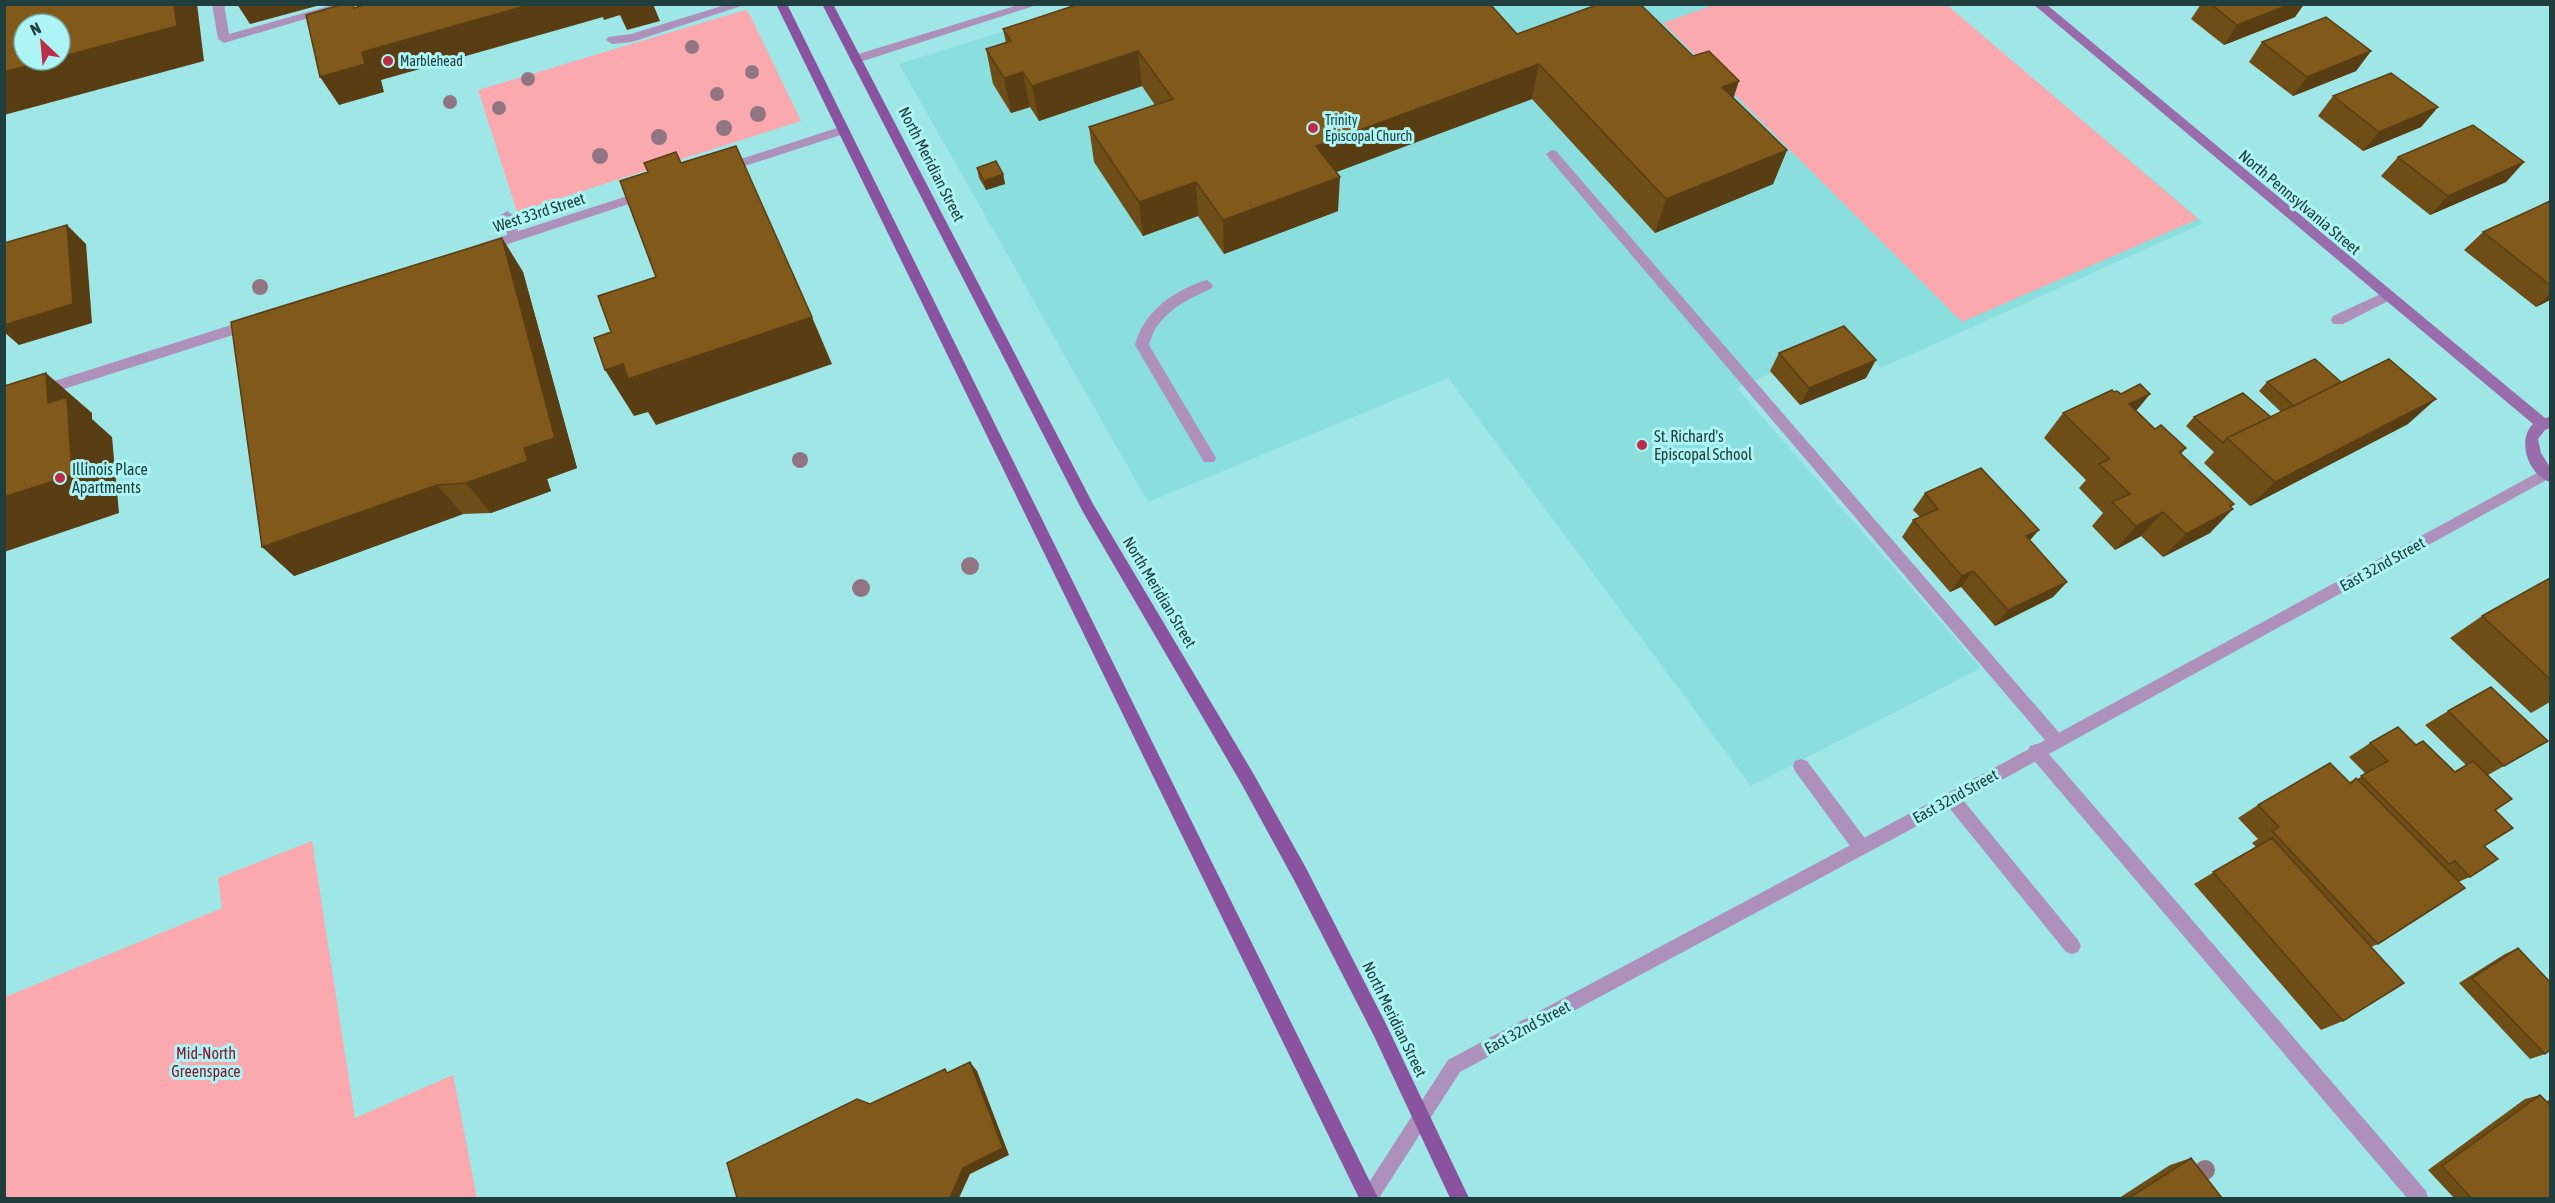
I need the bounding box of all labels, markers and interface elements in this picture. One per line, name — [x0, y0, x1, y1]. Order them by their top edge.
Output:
north arrow — [12, 12, 72, 72]
text: N — [27, 18, 44, 39]
place label: Marblehead — [400, 53, 463, 69]
marker: Marblehead — [381, 54, 395, 68]
street label: North Meridian Street — [895, 104, 969, 225]
place label: Trinity Episcopal Church — [1325, 112, 1412, 144]
marker: Trinity Episcopal Church — [1306, 121, 1320, 135]
street label: North Pennsylvania Street — [2235, 146, 2365, 259]
street label: West 33rd Street — [491, 189, 588, 235]
place label: St. Richard's Episcopal School — [1654, 427, 1753, 464]
marker: St. Richard's Episcopal School — [1635, 438, 1649, 452]
place label: Illinois Place Apartments — [72, 460, 148, 497]
marker: Illinois Place Apartments — [53, 471, 67, 485]
street label: North Meridian Street — [1120, 533, 1200, 651]
street label: East 32nd Street — [2336, 533, 2428, 595]
street label: East 32nd Street — [1909, 765, 2001, 827]
street label: North Meridian Street — [1359, 958, 1431, 1080]
street label: East 32nd Street — [1481, 997, 1573, 1057]
park label: Mid-North Greenspace — [171, 1044, 241, 1081]

